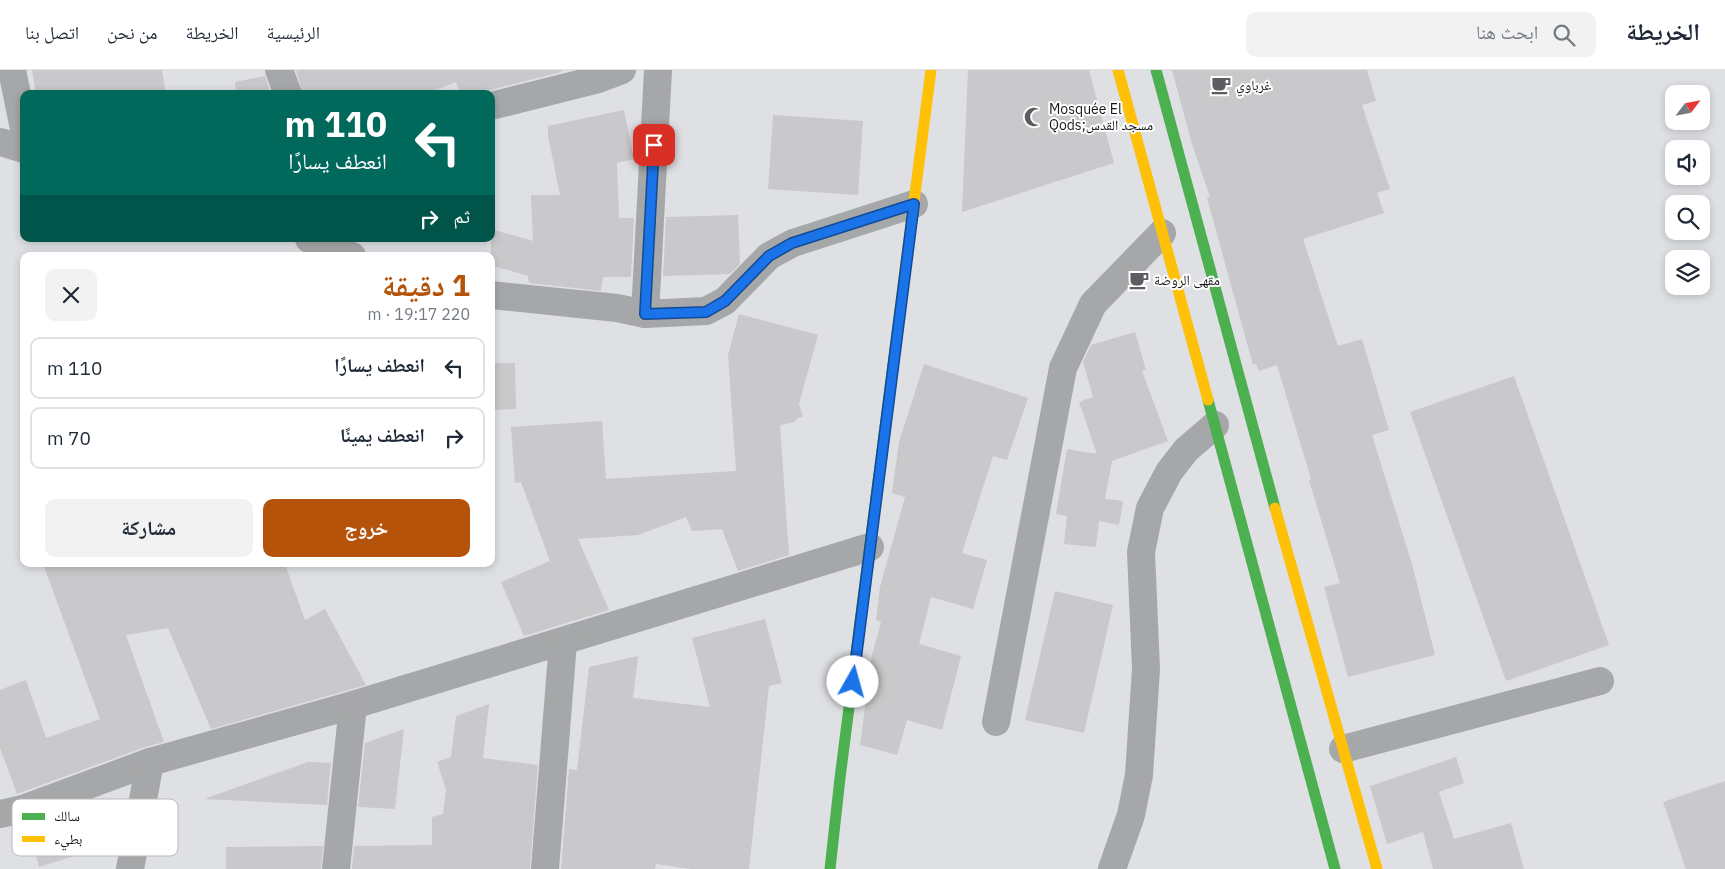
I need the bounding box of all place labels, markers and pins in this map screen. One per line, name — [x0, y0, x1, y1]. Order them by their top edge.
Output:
cafe icon: غرباوي — [1210, 74, 1232, 96]
place label: غرباوي — [1236, 76, 1271, 97]
place label: Mosquée El Qods;مسجد القدس — [1049, 100, 1153, 134]
mosque icon: Mosquée El Qods;مسجد القدس — [1023, 106, 1045, 128]
pin — [633, 124, 675, 166]
cafe icon: مقهى الروضة — [1128, 269, 1150, 291]
place label: مقهى الروضة — [1154, 271, 1220, 289]

